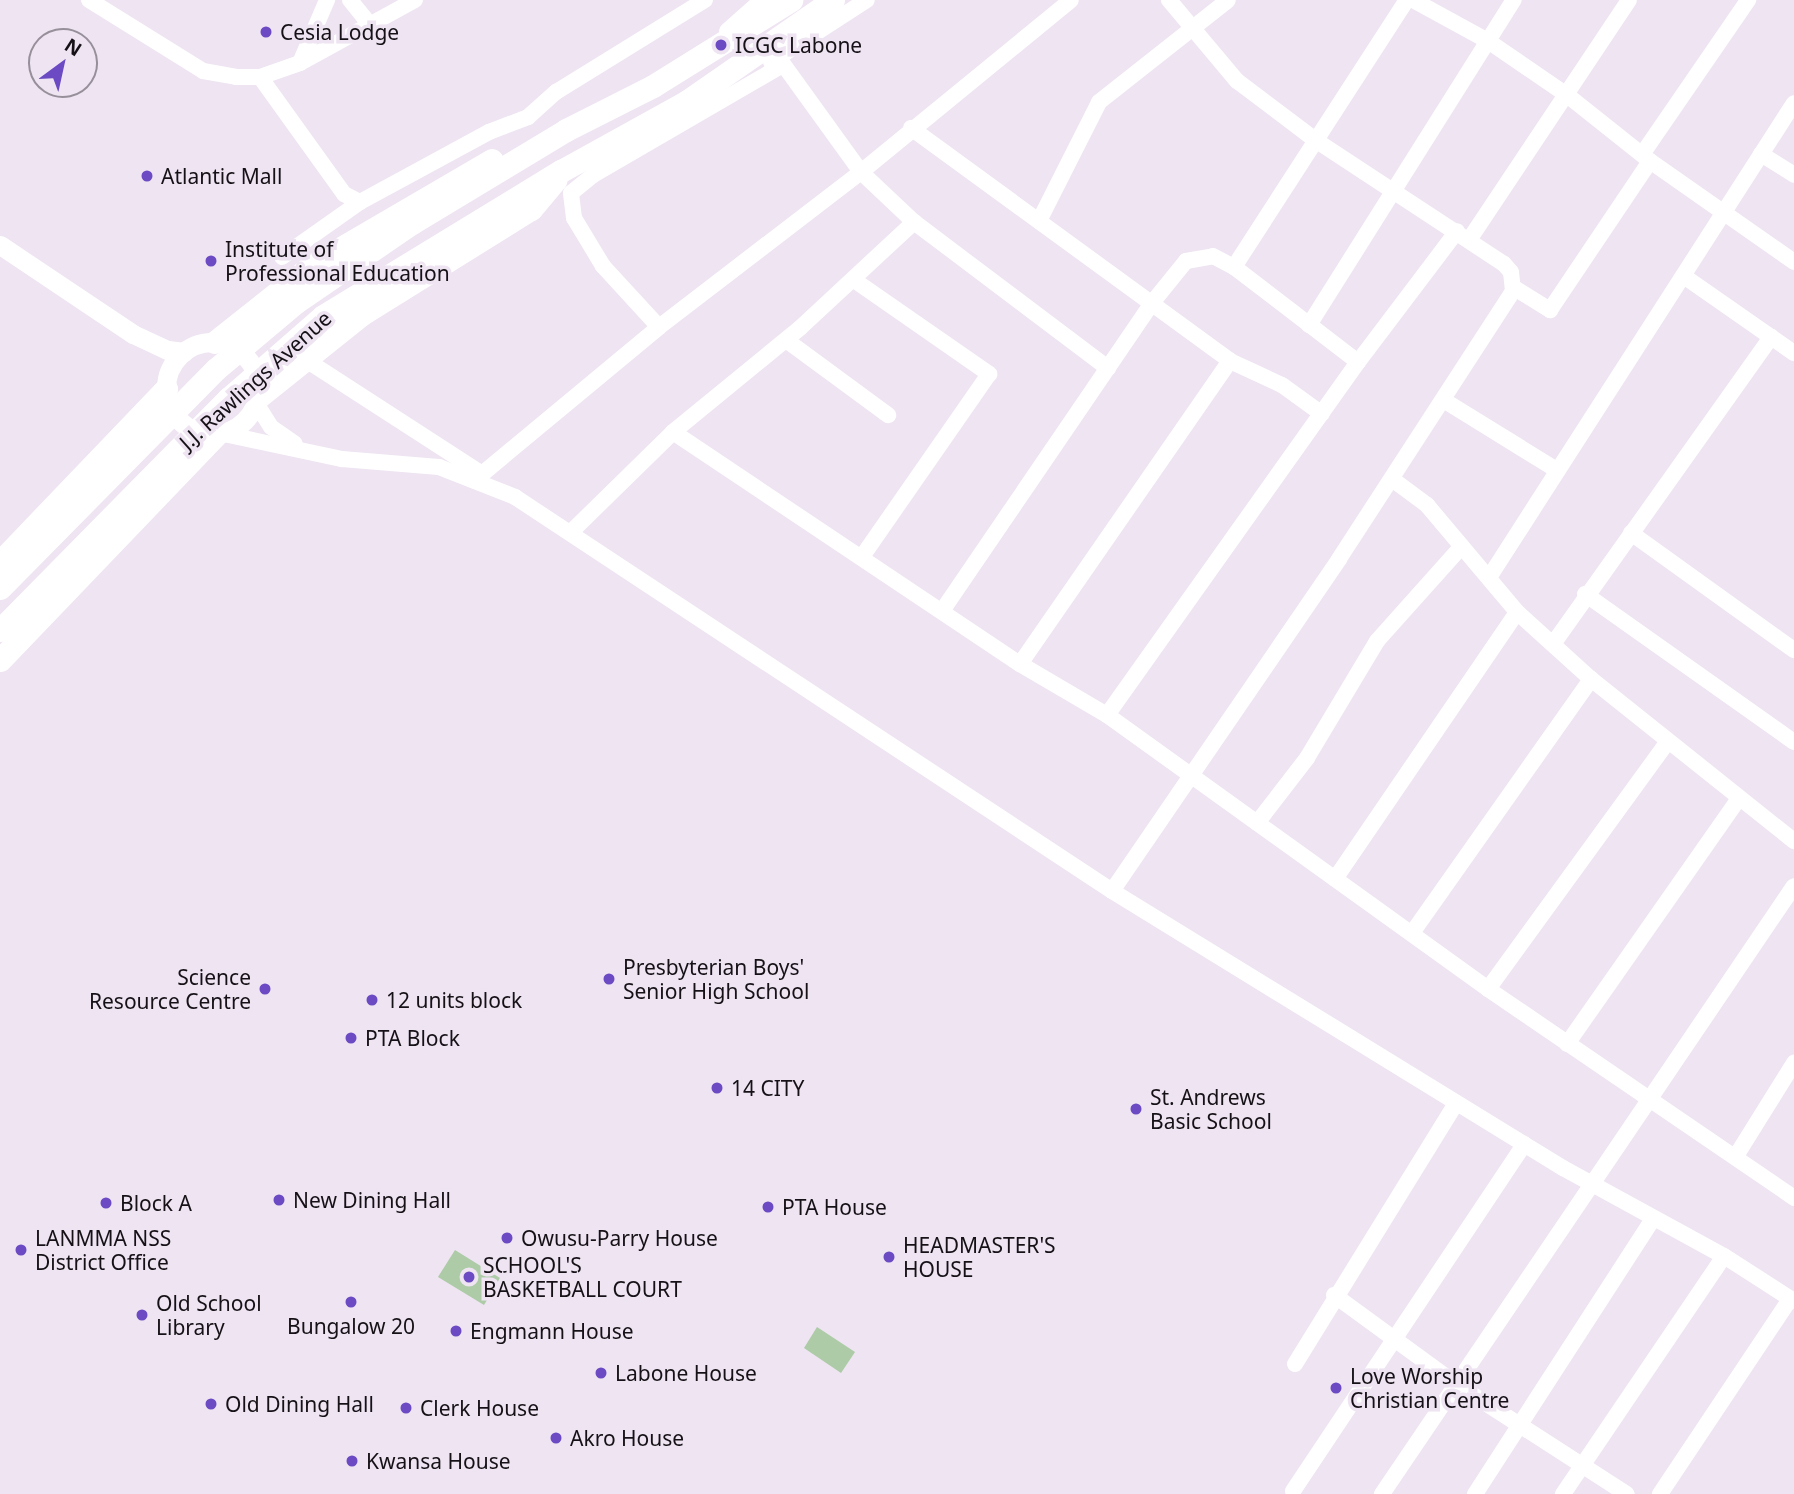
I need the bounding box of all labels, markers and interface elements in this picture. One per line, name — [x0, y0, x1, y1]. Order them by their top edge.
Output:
place label: Cesia Lodge — [280, 19, 399, 45]
marker: Cesia Lodge — [258, 24, 274, 40]
north arrow — [28, 28, 98, 98]
text: N — [60, 32, 87, 62]
place label: ICGC Labone — [735, 32, 862, 58]
marker: ICGC Labone — [713, 37, 729, 53]
place label: Atlantic Mall — [161, 163, 282, 189]
marker: Atlantic Mall — [139, 168, 155, 184]
place label: Institute of Professional Education — [225, 236, 450, 286]
marker: Institute of Professional Education — [203, 253, 219, 269]
street label: J.J. Rawlings Avenue — [174, 305, 336, 455]
place label: Presbyterian Boys' Senior High School — [623, 954, 809, 1004]
place label: Science Resource Centre — [89, 964, 251, 1014]
marker: Presbyterian Boys' Senior High School — [601, 971, 617, 987]
marker: Science Resource Centre — [257, 981, 273, 997]
place label: 12 units block — [386, 987, 522, 1013]
marker: 12 units block — [364, 992, 380, 1008]
place label: PTA Block — [365, 1025, 460, 1051]
marker: PTA Block — [343, 1030, 359, 1046]
place label: 14 CITY — [731, 1075, 804, 1101]
marker: 14 CITY — [709, 1080, 725, 1096]
place label: St. Andrews Basic School — [1150, 1084, 1272, 1134]
marker: St. Andrews Basic School — [1128, 1101, 1144, 1117]
place label: New Dining Hall — [293, 1187, 451, 1213]
place label: Block A — [120, 1190, 192, 1216]
marker: New Dining Hall — [271, 1192, 287, 1208]
place label: PTA House — [782, 1194, 887, 1220]
marker: Block A — [98, 1195, 114, 1211]
marker: PTA House — [760, 1199, 776, 1215]
place label: LANMMA NSS District Office — [35, 1225, 171, 1275]
place label: Owusu-Parry House — [521, 1225, 718, 1251]
marker: Owusu-Parry House — [499, 1230, 515, 1246]
place label: HEADMASTER'S HOUSE — [903, 1232, 1056, 1282]
marker: LANMMA NSS District Office — [13, 1242, 29, 1258]
marker: HEADMASTER'S HOUSE — [881, 1249, 897, 1265]
place label: SCHOOL'S BASKETBALL COURT — [483, 1252, 682, 1302]
marker: SCHOOL'S BASKETBALL COURT — [461, 1269, 477, 1285]
place label: Old School Library — [156, 1290, 262, 1340]
marker: Bungalow 20 — [343, 1294, 359, 1310]
marker: Old School Library — [134, 1307, 150, 1323]
place label: Bungalow 20 — [287, 1313, 415, 1339]
place label: Engmann House — [470, 1318, 634, 1344]
marker: Engmann House — [448, 1323, 464, 1339]
place label: Labone House — [615, 1360, 757, 1386]
place label: Love Worship Christian Centre — [1350, 1363, 1509, 1413]
marker: Labone House — [593, 1365, 609, 1381]
marker: Love Worship Christian Centre — [1328, 1380, 1344, 1396]
place label: Old Dining Hall — [225, 1391, 374, 1417]
place label: Clerk House — [420, 1395, 539, 1421]
marker: Old Dining Hall — [203, 1396, 219, 1412]
marker: Clerk House — [398, 1400, 414, 1416]
place label: Akro House — [570, 1425, 684, 1451]
marker: Akro House — [548, 1430, 564, 1446]
place label: Kwansa House — [366, 1448, 511, 1474]
marker: Kwansa House — [344, 1453, 360, 1469]

